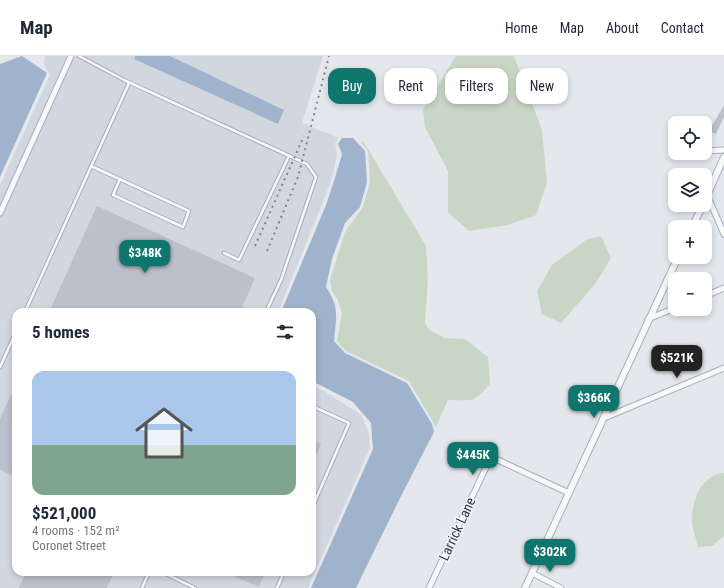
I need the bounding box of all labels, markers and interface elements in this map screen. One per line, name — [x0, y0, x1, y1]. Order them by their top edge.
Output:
text: Map — [20, 16, 53, 39]
text: Home — [505, 20, 538, 36]
text: Map — [560, 20, 584, 36]
text: About — [606, 20, 639, 36]
text: Contact — [661, 20, 704, 36]
chip: Buy — [328, 68, 376, 104]
chip: Rent — [384, 68, 437, 104]
chip: Filters — [445, 68, 508, 104]
chip: New — [516, 68, 568, 104]
map controls — [668, 116, 712, 316]
button: locate — [668, 116, 712, 160]
button: layers — [668, 168, 712, 212]
button: + — [668, 220, 712, 264]
pin: $348K — [117, 240, 173, 274]
text: $348K — [128, 245, 162, 260]
button: − — [668, 272, 712, 316]
icon: filters — [274, 321, 296, 343]
text: 5 homes — [32, 322, 90, 342]
pin: $521K — [649, 345, 705, 379]
text: $521K — [660, 350, 694, 365]
pin: $366K — [566, 385, 622, 419]
text: $366K — [577, 390, 611, 405]
icon: home — [128, 397, 200, 469]
pin: $445K — [445, 442, 501, 476]
text: $445K — [456, 447, 490, 462]
street label: Larrick Lane — [435, 494, 479, 563]
text: $521,000 — [32, 503, 96, 523]
text: 4 rooms · 152 m² — [32, 523, 119, 538]
text: Coronet Street — [32, 538, 106, 553]
pin: $302K — [522, 539, 578, 573]
text: $302K — [533, 544, 567, 559]

